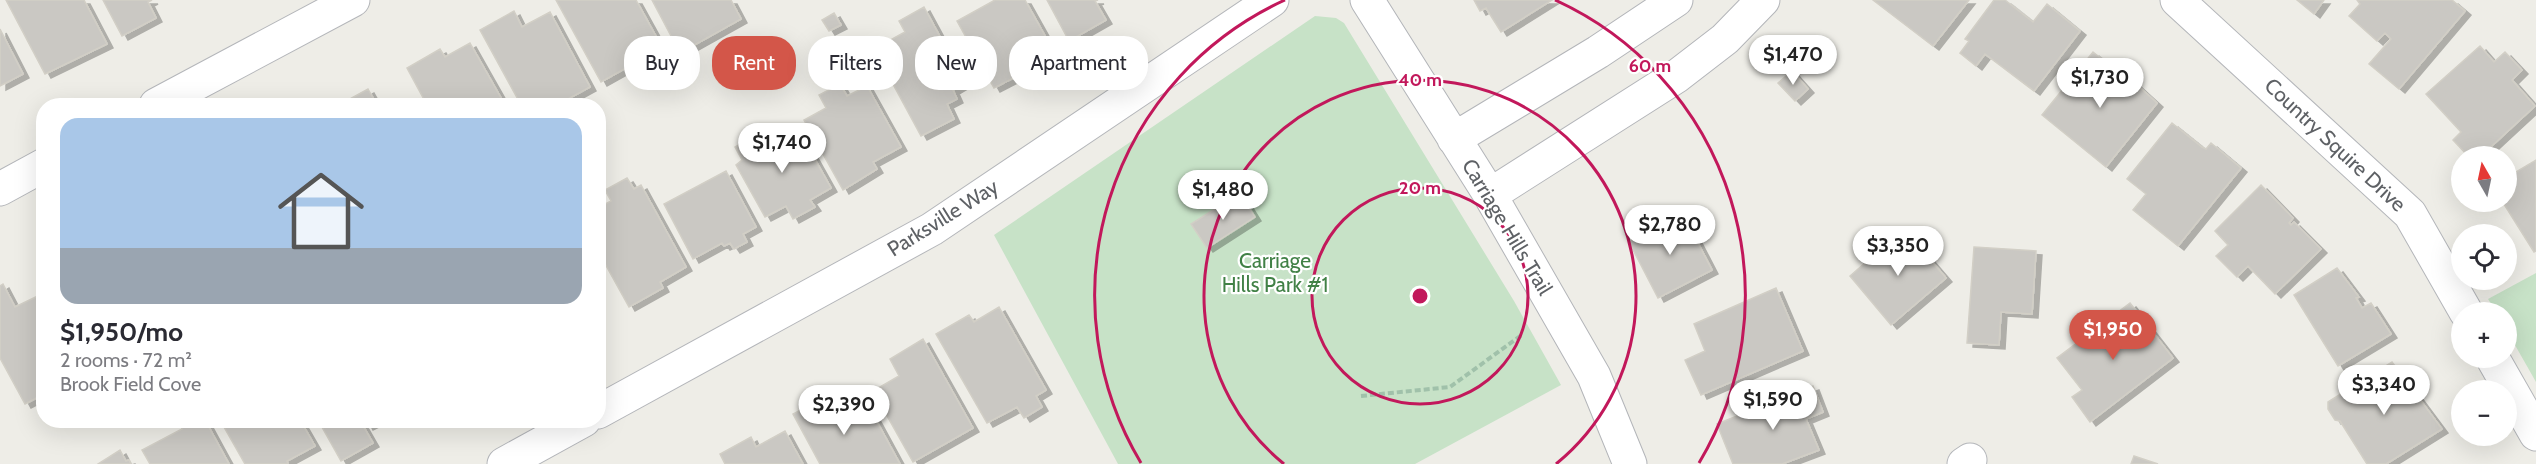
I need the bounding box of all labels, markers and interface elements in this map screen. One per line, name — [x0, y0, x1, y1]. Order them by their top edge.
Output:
pin: $1,470 — [1744, 35, 1842, 86]
chip: Buy — [624, 36, 700, 90]
chip: Rent — [712, 36, 796, 90]
chip: Filters — [808, 36, 903, 90]
chip: New — [915, 36, 997, 90]
chip: Apartment — [1009, 36, 1148, 90]
text: $1,470 — [1763, 42, 1823, 66]
text: 60 m — [1629, 55, 1671, 77]
pin: $1,730 — [2051, 58, 2149, 109]
text: $1,730 — [2071, 65, 2129, 89]
text: 40 m — [1398, 69, 1442, 91]
street label: Country Squire Drive — [2259, 73, 2411, 217]
pin: $1,740 — [733, 123, 831, 174]
text: $1,740 — [752, 130, 812, 154]
north arrow — [2451, 146, 2517, 212]
map controls — [2451, 146, 2517, 446]
street label: Carriage Hills Trail — [1457, 154, 1558, 299]
icon: home — [267, 157, 375, 265]
pin: $1,480 — [1174, 170, 1272, 221]
street label: Parksville Way — [883, 173, 1003, 262]
text: $1,480 — [1192, 177, 1254, 201]
text: 20 m — [1399, 177, 1441, 199]
pin: $2,780 — [1621, 205, 1719, 256]
text: $2,780 — [1638, 212, 1702, 236]
button: locate — [2451, 224, 2517, 290]
pin: $3,350 — [1849, 226, 1947, 277]
text: $3,350 — [1867, 233, 1929, 257]
park label: Carriage Hills Park #1 — [1222, 248, 1328, 297]
centre of rings — [1410, 286, 1430, 306]
button: + — [2451, 302, 2517, 368]
pin: $1,950 — [2064, 310, 2162, 361]
text: $1,950/mo — [60, 316, 183, 348]
text: $1,950 — [2083, 317, 2143, 341]
text: 2 rooms · 72 m² — [60, 348, 192, 372]
pin: $3,340 — [2335, 365, 2433, 416]
text: Brook Field Cove — [60, 372, 201, 396]
text: $3,340 — [2352, 372, 2416, 396]
pin: $1,590 — [1724, 380, 1822, 431]
button: − — [2451, 380, 2517, 446]
pin: $2,390 — [795, 385, 893, 436]
text: $1,590 — [1743, 387, 1803, 411]
text: $2,390 — [813, 392, 875, 416]

